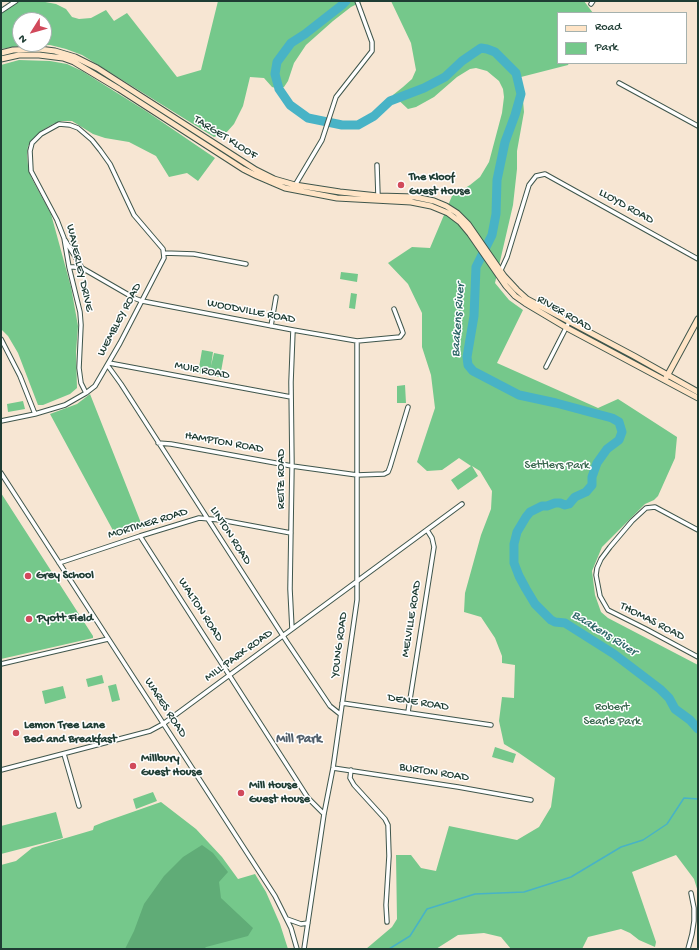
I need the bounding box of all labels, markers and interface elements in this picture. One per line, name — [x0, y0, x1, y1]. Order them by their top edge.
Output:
north arrow — [12, 12, 52, 52]
legend — [557, 12, 687, 64]
text: Road — [595, 21, 621, 35]
text: N — [16, 32, 30, 45]
text: Park — [595, 41, 618, 55]
street label: TARGET KLOOF — [191, 113, 259, 163]
place label: The Kloof Guest House — [409, 171, 470, 199]
marker: The Kloof Guest House — [396, 180, 406, 190]
street label: LLOYD ROAD — [596, 186, 656, 228]
street label: WAVERLEY DRIVE — [62, 223, 96, 313]
street label: WEMBLEY ROAD — [95, 281, 145, 359]
water label: Baakens River — [449, 282, 469, 358]
street label: RIVER ROAD — [534, 293, 594, 335]
street label: WOODVILLE ROAD — [206, 296, 296, 328]
street label: MUIR ROAD — [173, 359, 231, 383]
street label: HAMPTON ROAD — [183, 429, 265, 457]
street label: REITZ ROAD — [275, 449, 289, 509]
park label: Settlers Park — [525, 459, 589, 473]
street label: LINTON ROAD — [206, 504, 254, 568]
street label: MORTIMER ROAD — [106, 505, 190, 543]
place label: Grey School — [36, 569, 94, 583]
marker: Grey School — [23, 571, 33, 581]
street label: WALTON ROAD — [174, 576, 226, 644]
street label: MELVILLE ROAD — [399, 580, 425, 658]
street label: THOMAS ROAD — [617, 599, 687, 645]
water label: Baakens River — [568, 608, 640, 660]
street label: YOUNG ROAD — [328, 611, 352, 679]
place label: Pyott Field — [37, 612, 93, 626]
marker: Pyott Field — [24, 614, 34, 624]
street label: MILL PARK ROAD — [202, 626, 276, 686]
street label: WARES ROAD — [140, 676, 190, 740]
street label: DENE ROAD — [386, 691, 450, 715]
park label: Robert Searle Park — [583, 701, 641, 729]
place label: Lemon Tree Lane Bed and Breakfast — [24, 719, 117, 747]
marker: Lemon Tree Lane Bed and Breakfast — [11, 728, 21, 738]
district label: Mill Park — [276, 732, 322, 748]
place label: Millbury Guest House — [141, 752, 202, 780]
street label: BURTON ROAD — [398, 760, 470, 786]
marker: Millbury Guest House — [128, 761, 138, 771]
place label: Mill House Guest House — [249, 779, 310, 807]
marker: Mill House Guest House — [236, 788, 246, 798]

